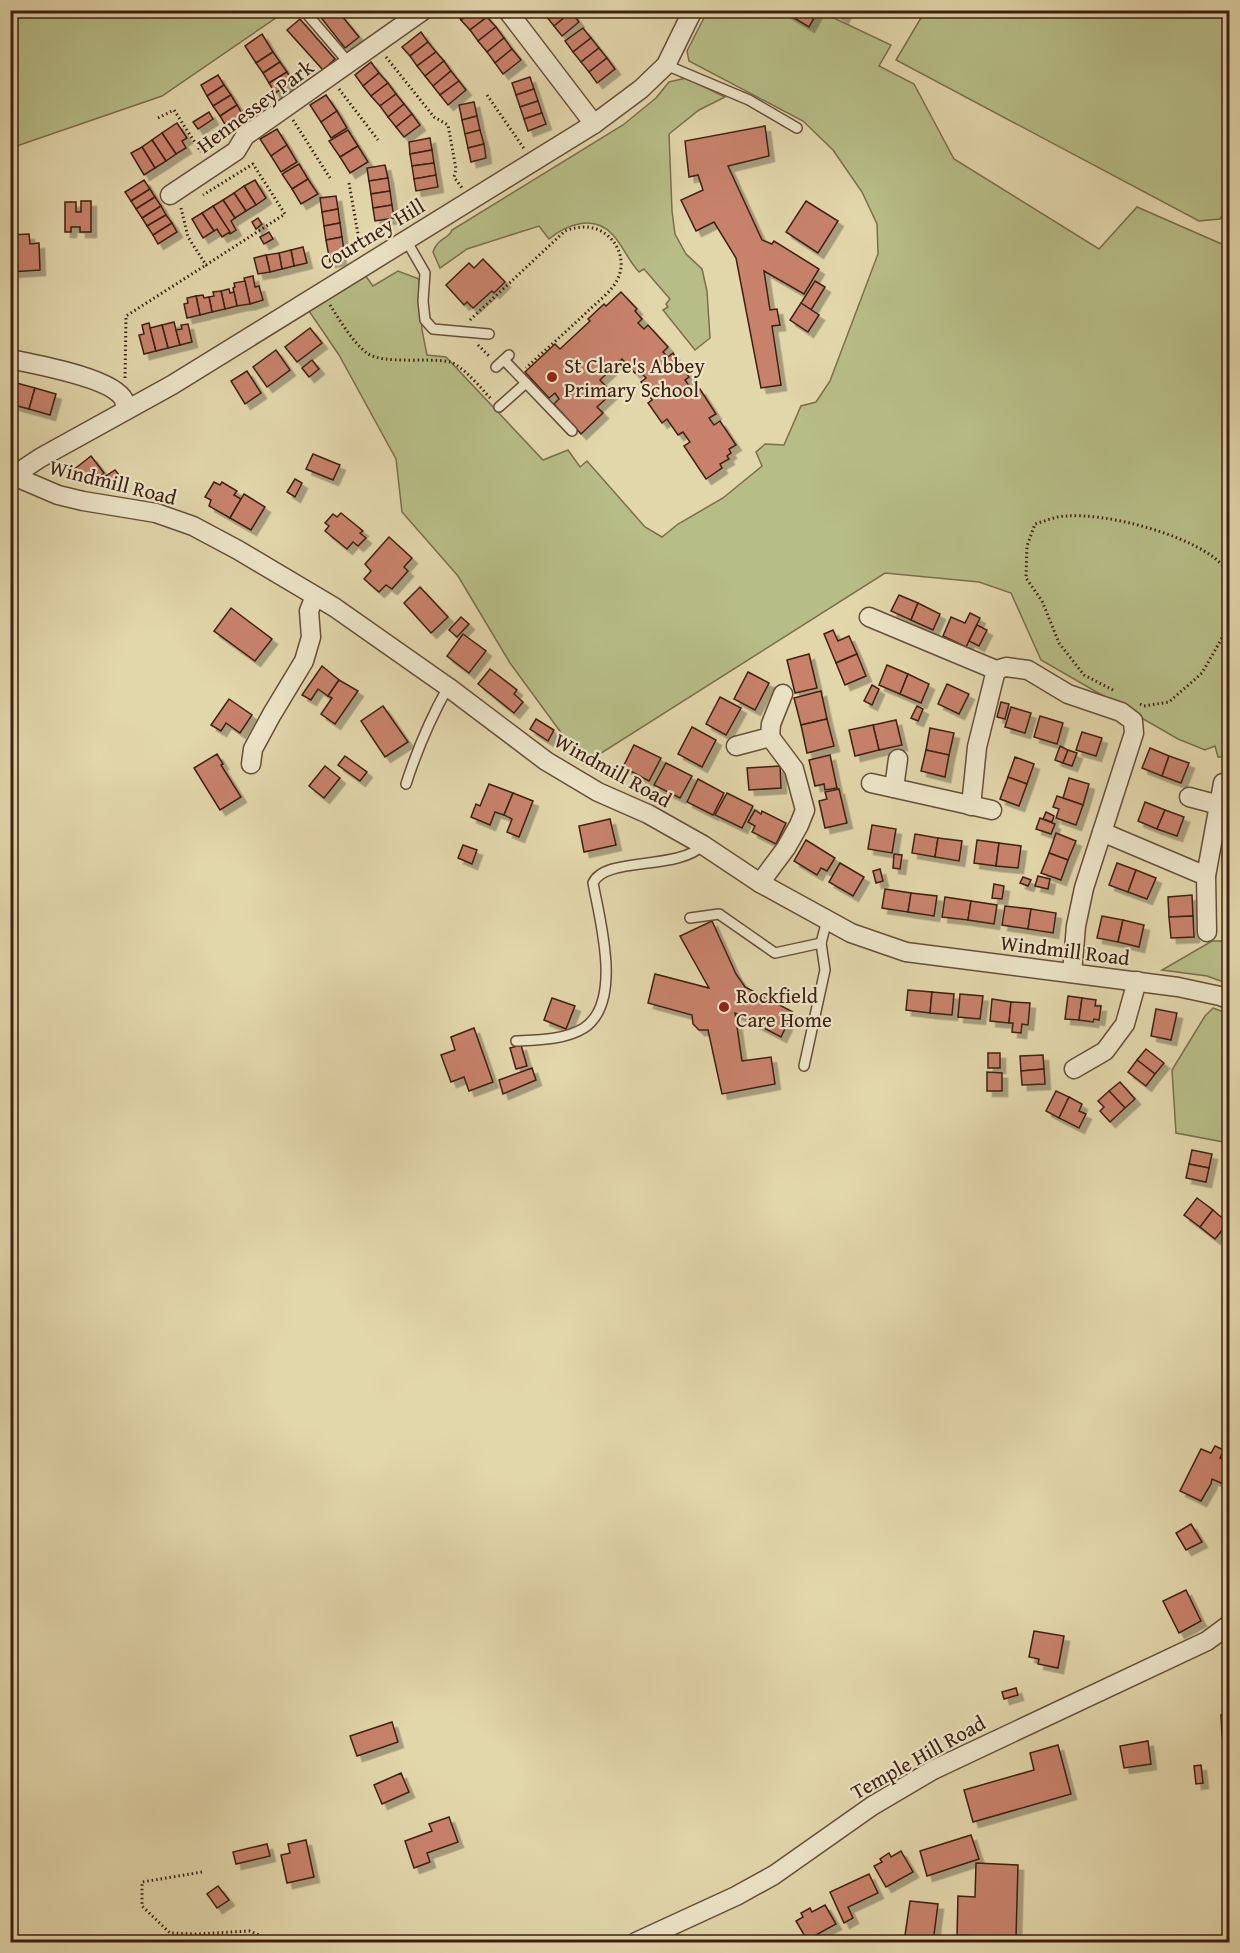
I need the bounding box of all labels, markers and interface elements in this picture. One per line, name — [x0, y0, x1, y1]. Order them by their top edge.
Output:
street label: Hennessey Park — [190, 51, 320, 160]
street label: Courtney Hill — [313, 190, 431, 278]
place label: St Clare's Abbey Primary School — [564, 350, 705, 405]
marker: St Clare's Abbey Primary School — [545, 370, 559, 384]
street label: Windmill Road — [46, 451, 181, 513]
street label: Windmill Road — [549, 725, 678, 815]
street label: Windmill Road — [999, 927, 1132, 973]
place label: Rockfield Care Home — [736, 980, 832, 1035]
marker: Rockfield Care Home — [717, 1000, 731, 1014]
street label: Temple Hill Road — [845, 1707, 992, 1807]

